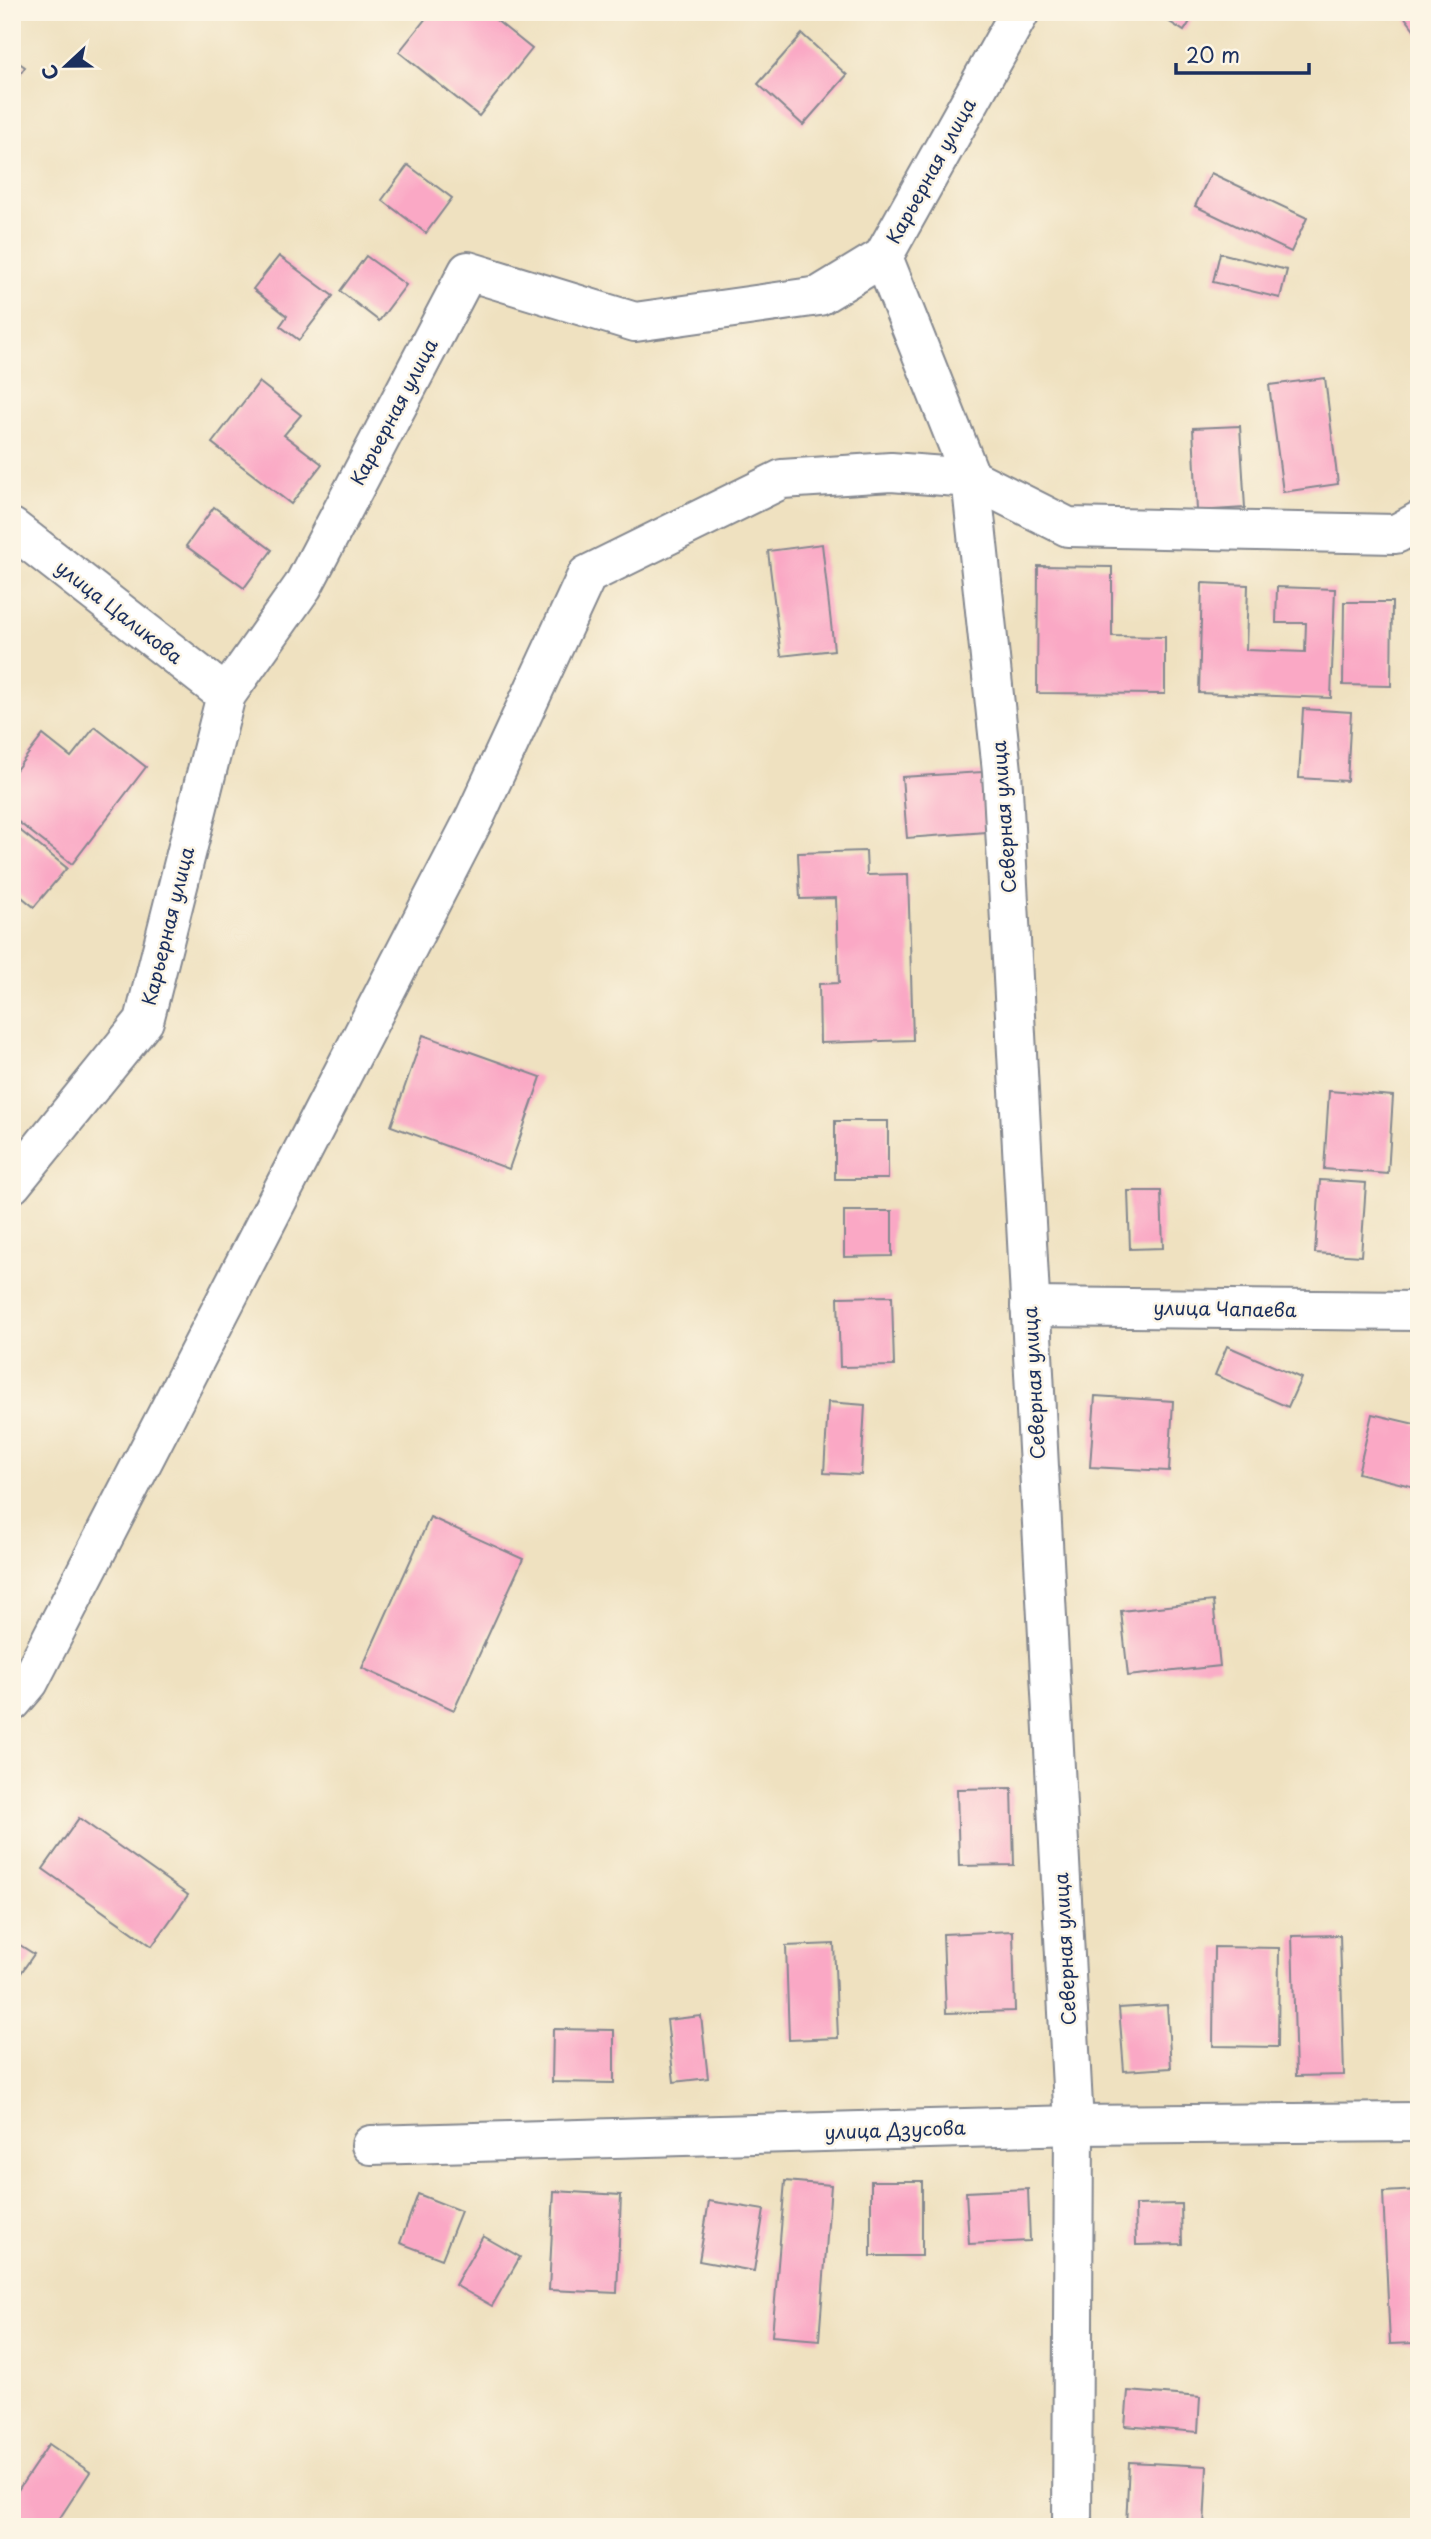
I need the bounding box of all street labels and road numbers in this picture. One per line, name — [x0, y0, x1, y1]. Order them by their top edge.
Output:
street label: Карьерная улица — [878, 93, 982, 248]
street label: Карьерная улица — [343, 333, 444, 490]
street label: улица Цаликова — [50, 553, 189, 670]
street label: Северная улица — [984, 740, 1022, 894]
street label: Карьерная улица — [134, 843, 200, 1008]
street label: улица Чапаева — [1153, 1293, 1297, 1323]
street label: Северная улица — [1015, 1306, 1051, 1460]
street label: Северная улица — [1046, 1872, 1082, 2026]
street label: улица Дзусова — [824, 2113, 966, 2145]

